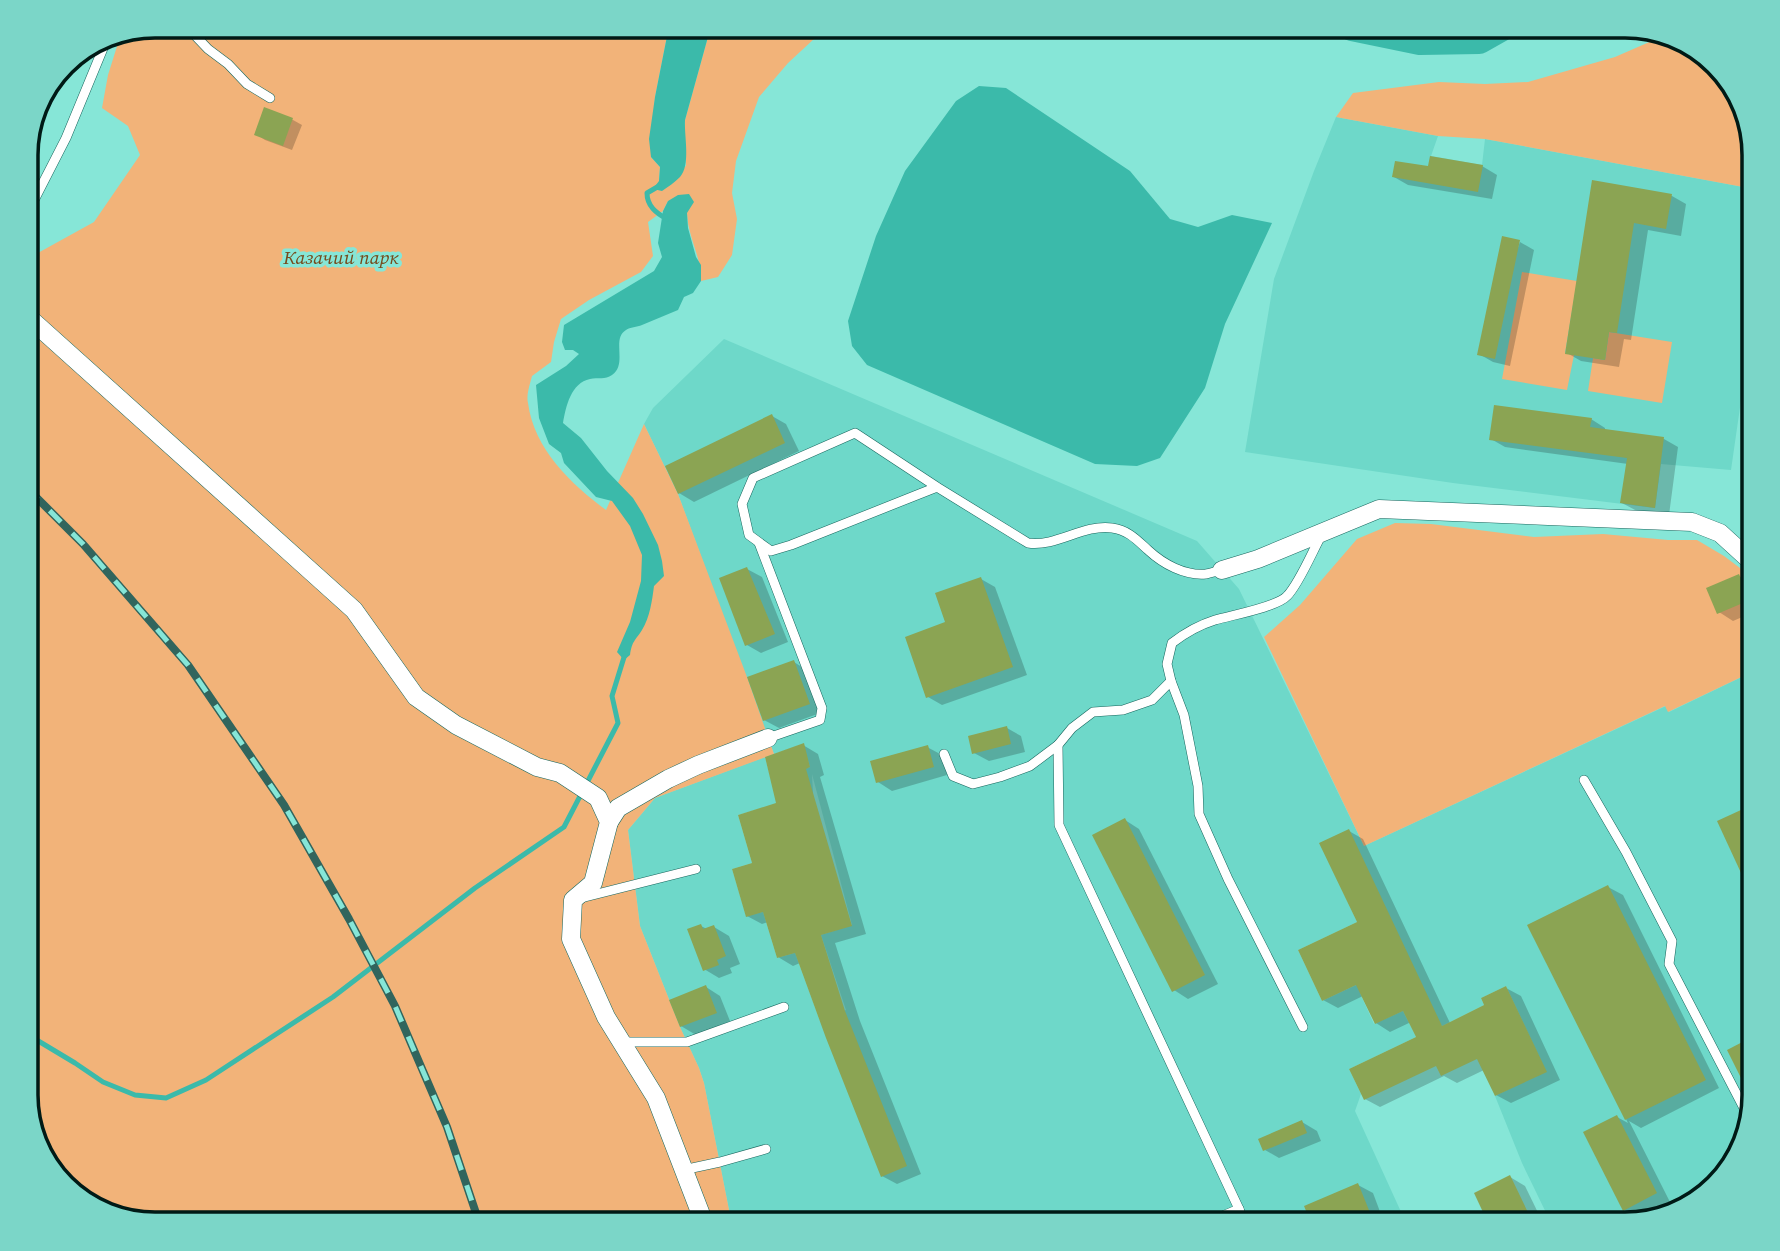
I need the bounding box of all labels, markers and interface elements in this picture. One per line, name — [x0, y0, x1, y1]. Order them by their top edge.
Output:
park label: Казачий парк — [282, 244, 399, 270]

